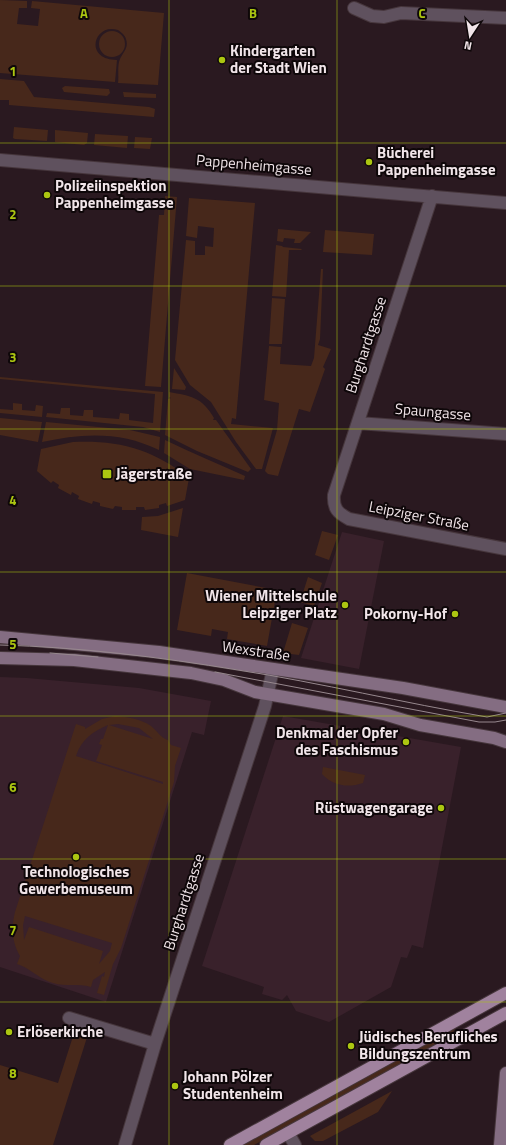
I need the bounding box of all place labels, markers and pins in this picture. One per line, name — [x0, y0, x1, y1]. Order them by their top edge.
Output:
place label: Kindergarten der Stadt Wien — [230, 39, 327, 79]
marker: Kindergarten der Stadt Wien — [217, 55, 227, 65]
place label: Bücherei Pappenheimgasse — [377, 141, 496, 181]
marker: Bücherei Pappenheimgasse — [364, 157, 374, 167]
place label: Polizeiinspektion Pappenheimgasse — [55, 174, 174, 214]
marker: Polizeiinspektion Pappenheimgasse — [42, 190, 52, 200]
place label: Jägerstraße — [116, 462, 192, 485]
marker: Jägerstraße — [101, 468, 113, 480]
place label: Wiener Mittelschule Leipziger Platz — [205, 584, 337, 624]
marker: Wiener Mittelschule Leipziger Platz — [340, 600, 350, 610]
place label: Pokorny-Hof — [364, 602, 448, 625]
marker: Pokorny-Hof — [450, 609, 460, 619]
place label: Denkmal der Opfer des Faschismus — [276, 721, 398, 761]
marker: Denkmal der Opfer des Faschismus — [401, 737, 411, 747]
place label: Rüstwagengarage — [315, 796, 433, 819]
marker: Rüstwagengarage — [436, 803, 446, 813]
marker: Technologisches Gewerbemuseum — [71, 852, 81, 862]
place label: Technologisches Gewerbemuseum — [19, 860, 133, 900]
place label: Erlöserkirche — [17, 1020, 103, 1043]
place label: Jüdisches Berufliches Bildungszentrum — [359, 1025, 498, 1065]
marker: Erlöserkirche — [4, 1027, 14, 1037]
marker: Jüdisches Berufliches Bildungszentrum — [346, 1041, 356, 1051]
place label: Johann Pölzer Studentenheim — [183, 1065, 283, 1105]
marker: Johann Pölzer Studentenheim — [170, 1081, 180, 1091]

